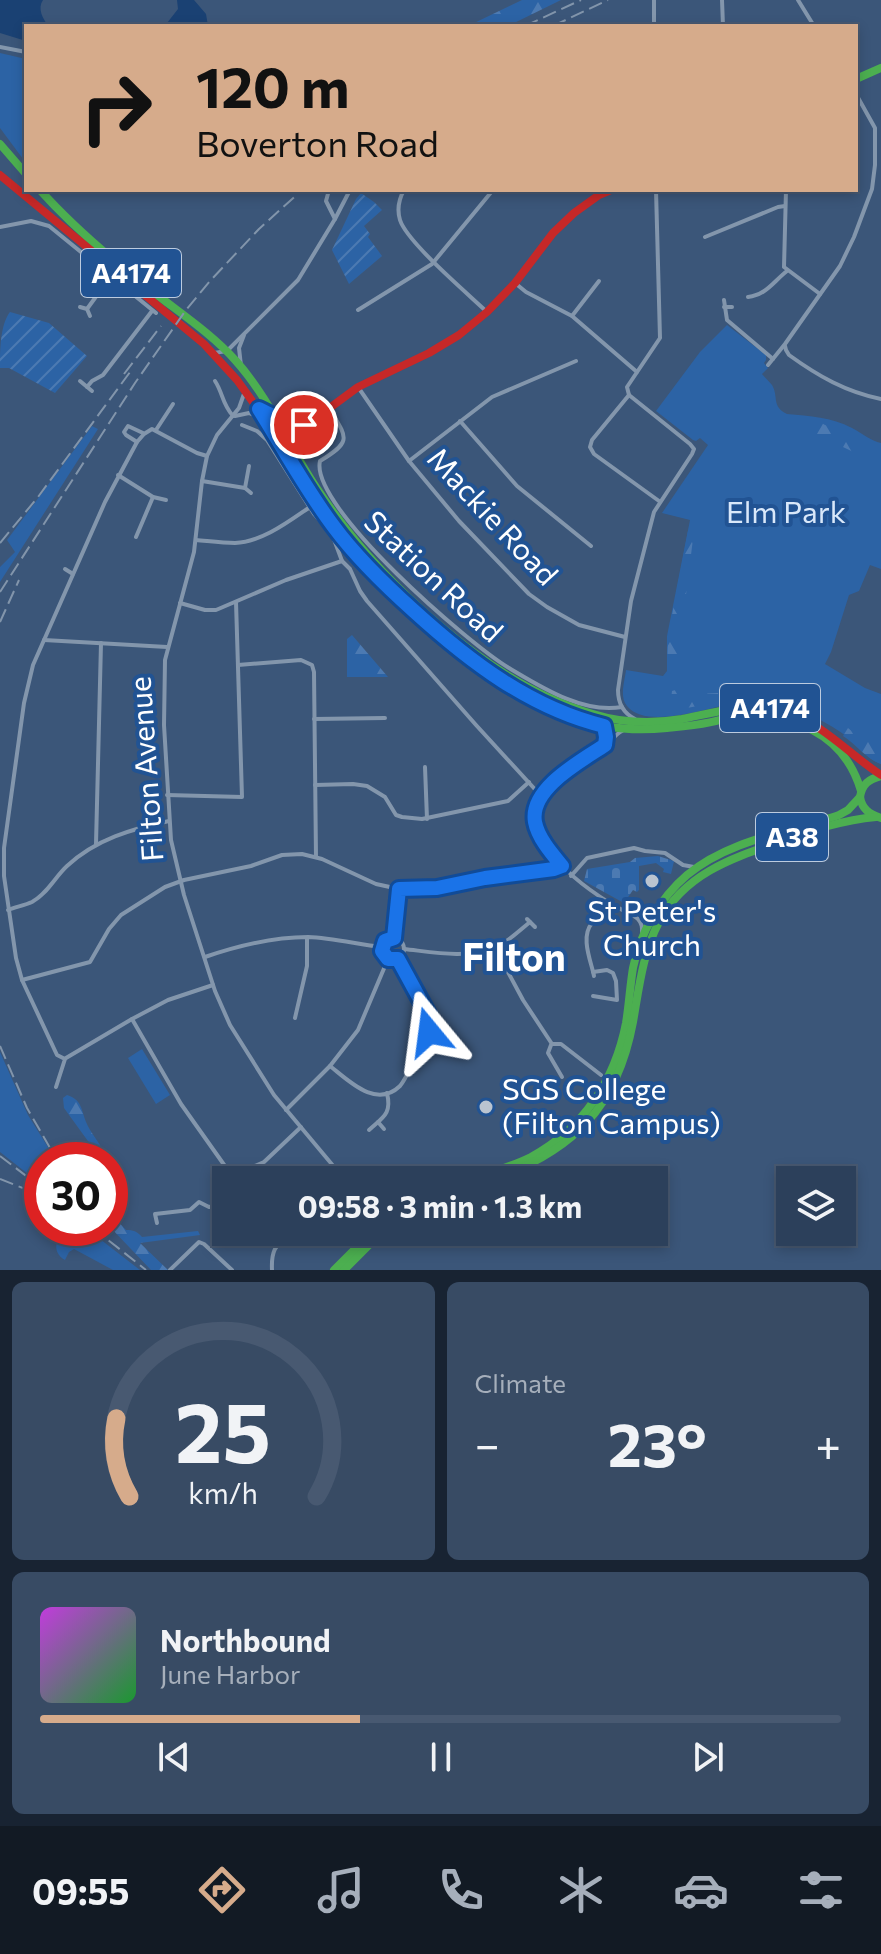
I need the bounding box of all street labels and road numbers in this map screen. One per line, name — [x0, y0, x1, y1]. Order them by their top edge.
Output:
road number: A4174 — [81, 249, 181, 297]
street label: Mackie Road — [421, 439, 567, 592]
street label: Station Road — [358, 502, 512, 649]
street label: Filton Avenue — [120, 675, 169, 863]
road number: A4174 — [720, 684, 820, 732]
road number: A38 — [756, 813, 828, 861]

